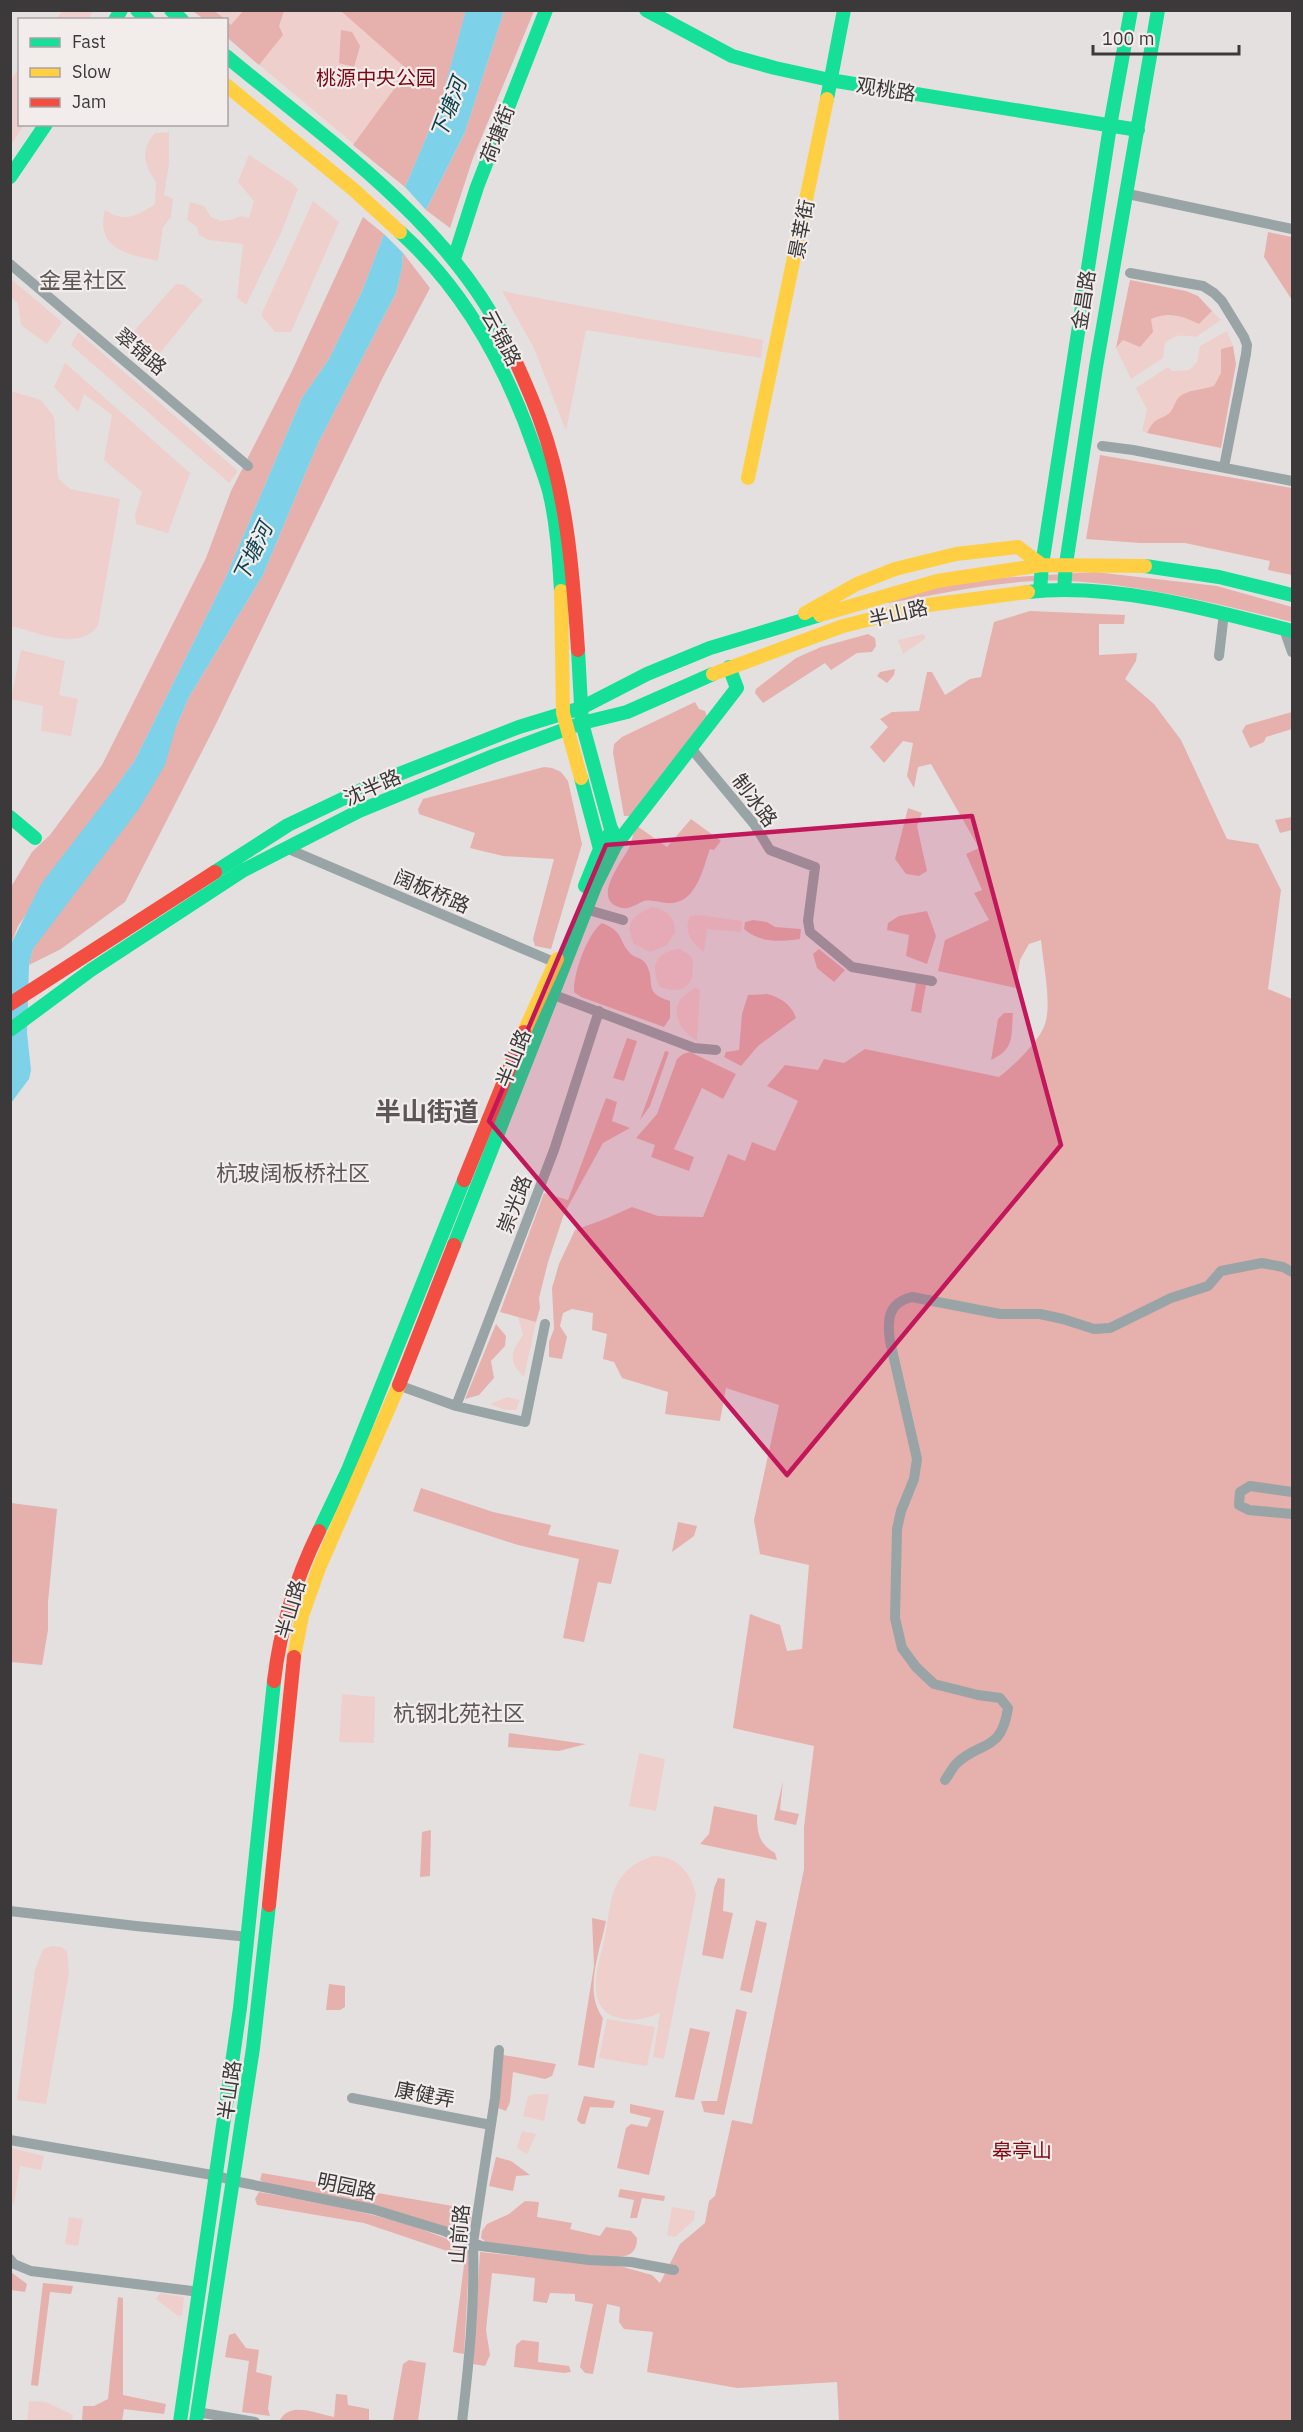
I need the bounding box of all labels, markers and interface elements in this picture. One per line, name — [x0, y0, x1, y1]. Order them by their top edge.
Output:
legend — [18, 18, 228, 126]
scale bar — [1093, 18, 1238, 56]
text: 100 m — [1102, 27, 1154, 50]
text: Fast — [72, 30, 106, 53]
text: Slow — [72, 60, 111, 83]
park label: 桃源中央公园 — [316, 64, 436, 91]
water label: 下塘河 — [424, 70, 474, 142]
street label: 观桃路 — [854, 71, 918, 107]
text: Jam — [72, 90, 107, 113]
street label: 荷塘街 — [474, 101, 520, 167]
street label: 景莘街 — [782, 197, 820, 261]
district label: 金星社区 — [39, 265, 127, 294]
street label: 金昌路 — [1065, 268, 1101, 332]
street label: 云锦路 — [476, 305, 528, 371]
street label: 翠锦路 — [109, 321, 173, 381]
water label: 下塘河 — [226, 514, 280, 586]
street label: 半山路 — [866, 593, 930, 633]
street label: 沈半路 — [339, 762, 405, 812]
street label: 制冰路 — [726, 768, 784, 832]
street label: 阔板桥路 — [390, 863, 474, 919]
street label: 半山路 — [489, 1025, 537, 1091]
district label: 半山街道 — [375, 1094, 479, 1128]
district label: 杭玻阔板桥社区 — [216, 1158, 370, 1187]
street label: 崇光路 — [491, 1171, 537, 1237]
street label: 半山路 — [269, 1576, 311, 1642]
district label: 杭钢北苑社区 — [393, 1698, 525, 1727]
street label: 半山路 — [211, 2058, 247, 2122]
street label: 康健弄 — [393, 2075, 457, 2113]
park label: 皋亭山 — [992, 2137, 1052, 2164]
street label: 明园路 — [315, 2167, 379, 2205]
street label: 山前路 — [443, 2203, 475, 2265]

